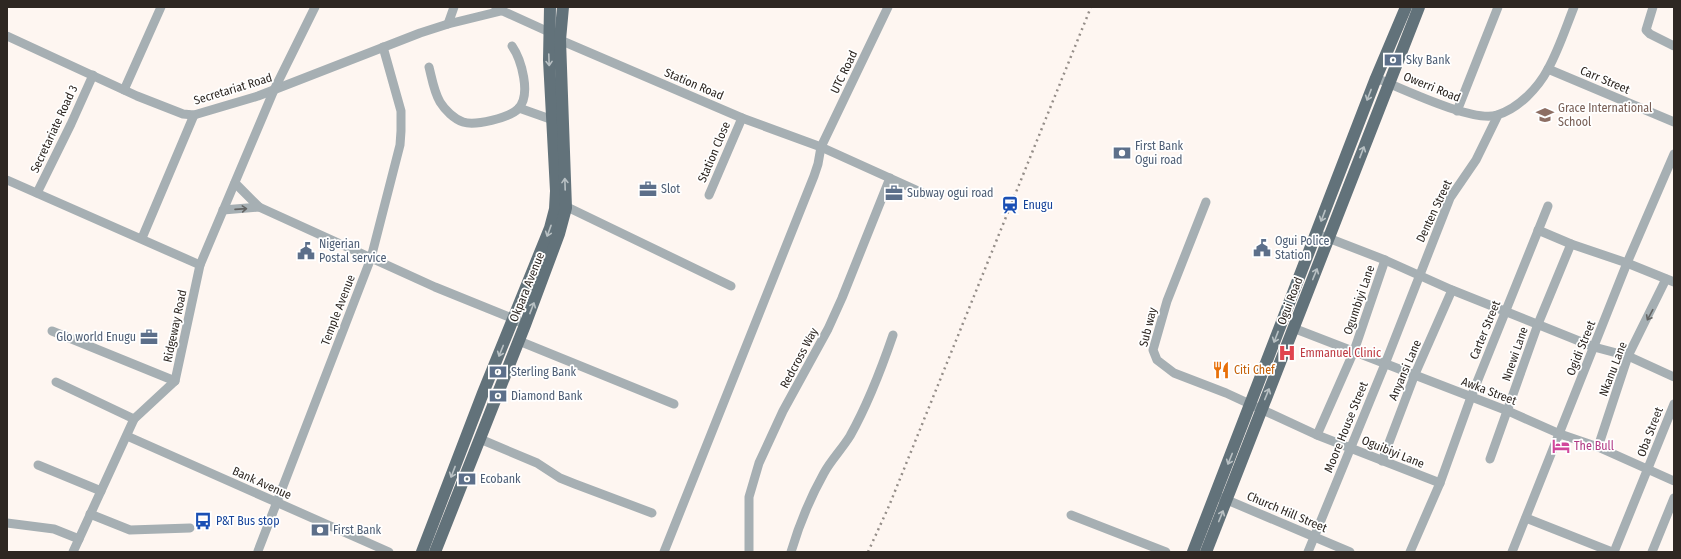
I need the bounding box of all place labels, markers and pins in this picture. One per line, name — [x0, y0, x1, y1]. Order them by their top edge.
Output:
bank icon: Sky Bank — [1383, 50, 1403, 70]
place label: Sky Bank — [1406, 53, 1450, 67]
place label: Grace International School — [1558, 101, 1652, 129]
school or university icon: Grace International School — [1535, 105, 1555, 125]
place label: First Bank Ogui road — [1135, 139, 1184, 167]
bank icon: First Bank Ogui road — [1112, 143, 1132, 163]
office icon: Slot — [638, 179, 658, 199]
place label: Slot — [661, 182, 680, 196]
office icon: Subway ogui road — [884, 183, 904, 203]
place label: Subway ogui road — [907, 186, 994, 200]
station icon: Enugu — [1000, 195, 1020, 215]
place label: Enugu — [1023, 198, 1053, 212]
place label: Ogui Police Station — [1275, 234, 1330, 262]
place label: Nigerian Postal service — [319, 237, 386, 265]
public building icon: Ogui Police Station — [1252, 238, 1272, 258]
public building icon: Nigerian Postal service — [296, 241, 316, 261]
office icon: Glo world Enugu — [139, 327, 159, 347]
place label: Glo world Enugu — [56, 330, 136, 344]
hospital icon: Emmanuel Clinic — [1277, 343, 1297, 363]
place label: Emmanuel Clinic — [1300, 346, 1381, 360]
restaurant icon: Citi Chef — [1211, 360, 1231, 380]
bank icon: Sterling Bank — [488, 362, 508, 382]
place label: Citi Chef — [1234, 363, 1276, 377]
place label: Sterling Bank — [511, 365, 577, 379]
bank icon: Diamond Bank — [488, 386, 508, 406]
place label: Diamond Bank — [511, 389, 583, 403]
hotel icon: The Bull — [1551, 436, 1571, 456]
place label: The Bull — [1574, 439, 1614, 453]
bank icon: Ecobank — [457, 469, 477, 489]
place label: Ecobank — [480, 472, 521, 486]
bus stop icon: P&T Bus stop — [193, 511, 213, 531]
place label: P&T Bus stop — [216, 514, 280, 528]
bank icon: First Bank — [310, 520, 330, 540]
place label: First Bank — [333, 523, 382, 537]

